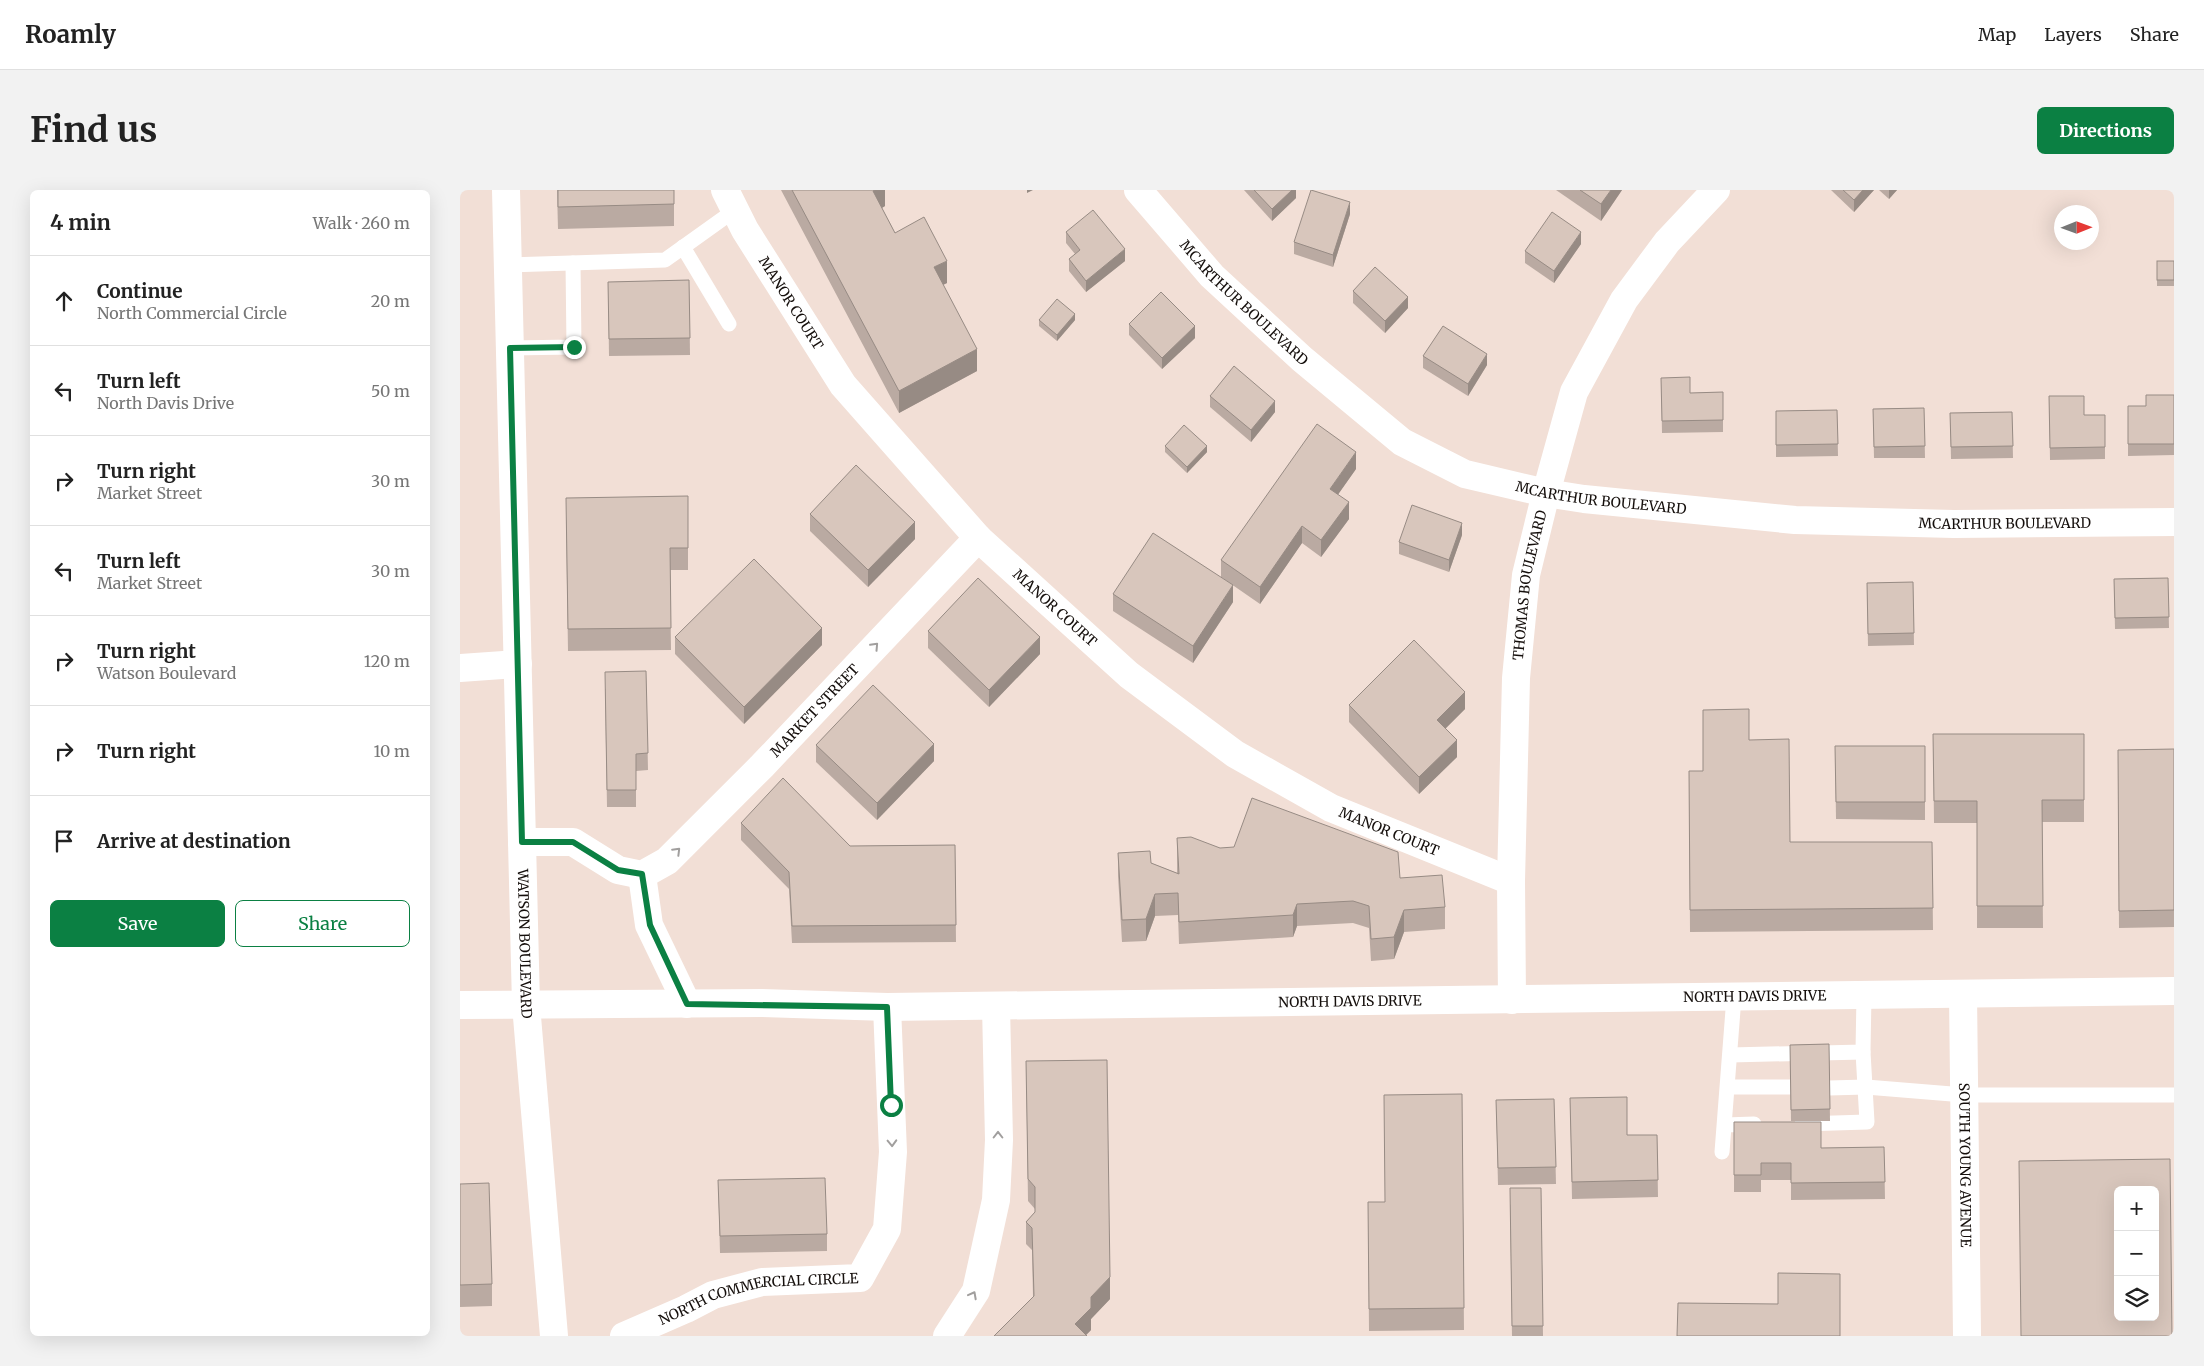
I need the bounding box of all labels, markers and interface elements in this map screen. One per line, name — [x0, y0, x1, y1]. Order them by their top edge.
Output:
text: Roamly — [25, 19, 116, 50]
text: Map — [1978, 23, 2016, 46]
text: Layers — [2044, 23, 2102, 46]
text: Share — [2130, 23, 2179, 46]
button: Directions — [2037, 107, 2174, 154]
text: Find us — [30, 108, 157, 152]
north arrow — [2054, 205, 2099, 250]
text: 4 min — [50, 209, 111, 236]
text: Walk · 260 m — [313, 213, 410, 233]
street label: MCARTHUR BOULEVARD — [1176, 236, 1312, 370]
street label: MANOR COURT — [755, 253, 827, 353]
text: Continue — [97, 279, 183, 303]
icon: ahead — [50, 287, 78, 315]
text: 20 m — [371, 291, 410, 311]
text: North Commercial Circle — [97, 303, 287, 323]
route end — [563, 336, 586, 359]
text: Turn left — [97, 369, 181, 393]
icon: left — [50, 377, 78, 405]
text: 50 m — [371, 381, 410, 401]
text: North Davis Drive — [97, 393, 234, 413]
text: Turn right — [97, 459, 196, 483]
icon: right — [50, 467, 78, 495]
text: 30 m — [371, 471, 410, 491]
street label: MCARTHUR BOULEVARD — [1514, 477, 1688, 518]
text: Market Street — [97, 483, 202, 503]
street label: THOMAS BOULEVARD — [1509, 508, 1551, 661]
street label: MCARTHUR BOULEVARD — [1918, 514, 2092, 533]
text: Turn left — [97, 549, 181, 573]
icon: left — [50, 557, 78, 585]
text: 30 m — [371, 561, 410, 581]
street label: MANOR COURT — [1009, 565, 1101, 651]
text: Market Street — [97, 573, 202, 593]
text: Turn right — [97, 639, 196, 663]
one-way arrow — [869, 643, 878, 652]
icon: right — [50, 647, 78, 675]
text: 120 m — [364, 651, 410, 671]
street label: MARKET STREET — [766, 660, 863, 761]
text: Watson Boulevard — [97, 663, 236, 683]
icon: right — [50, 737, 78, 765]
text: Turn right — [97, 739, 196, 763]
text: 10 m — [373, 741, 410, 761]
street label: MANOR COURT — [1336, 803, 1442, 860]
icon: arrive — [50, 827, 78, 855]
text: Arrive at destination — [97, 829, 291, 853]
one-way arrow — [671, 848, 680, 857]
street label: WATSON BOULEVARD — [514, 868, 536, 1020]
button: Save — [50, 900, 225, 947]
button: Share — [235, 900, 410, 947]
street label: NORTH DAVIS DRIVE — [1683, 986, 1827, 1006]
street label: NORTH DAVIS DRIVE — [1278, 991, 1422, 1011]
street label: SOUTH YOUNG AVENUE — [1955, 1083, 1975, 1247]
route start — [880, 1094, 903, 1117]
one-way arrow — [993, 1131, 1003, 1139]
one-way arrow — [887, 1140, 897, 1148]
map controls — [2114, 1186, 2159, 1321]
button: + — [2114, 1186, 2159, 1231]
button: − — [2114, 1231, 2159, 1276]
street label: NORTH COMMERCIAL CIRCLE — [656, 1269, 859, 1329]
button: layers — [2114, 1276, 2159, 1321]
one-way arrow — [967, 1291, 977, 1300]

